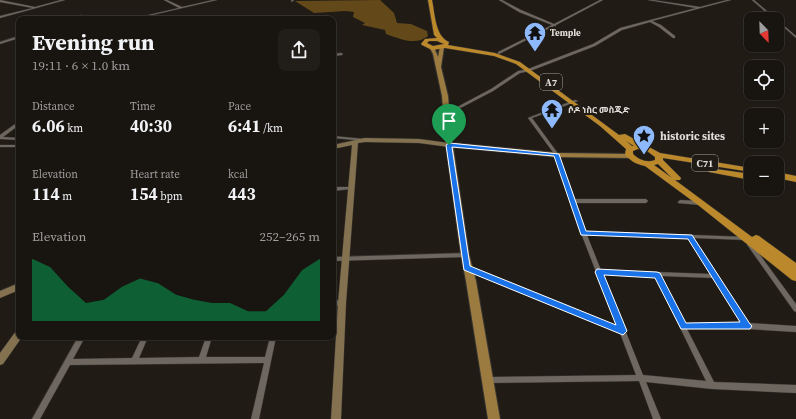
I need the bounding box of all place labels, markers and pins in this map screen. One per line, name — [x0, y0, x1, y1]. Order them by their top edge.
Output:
temple icon: Temple — [522, 20, 548, 53]
place label: Temple — [550, 27, 581, 39]
temple icon: ሶዶ ነስር መስጂድ — [539, 97, 565, 130]
pin — [432, 104, 466, 145]
place label: ሶዶ ነስር መስጂድ — [568, 104, 630, 116]
place icon: historic sites — [631, 123, 657, 156]
place label: historic sites — [660, 129, 725, 144]

